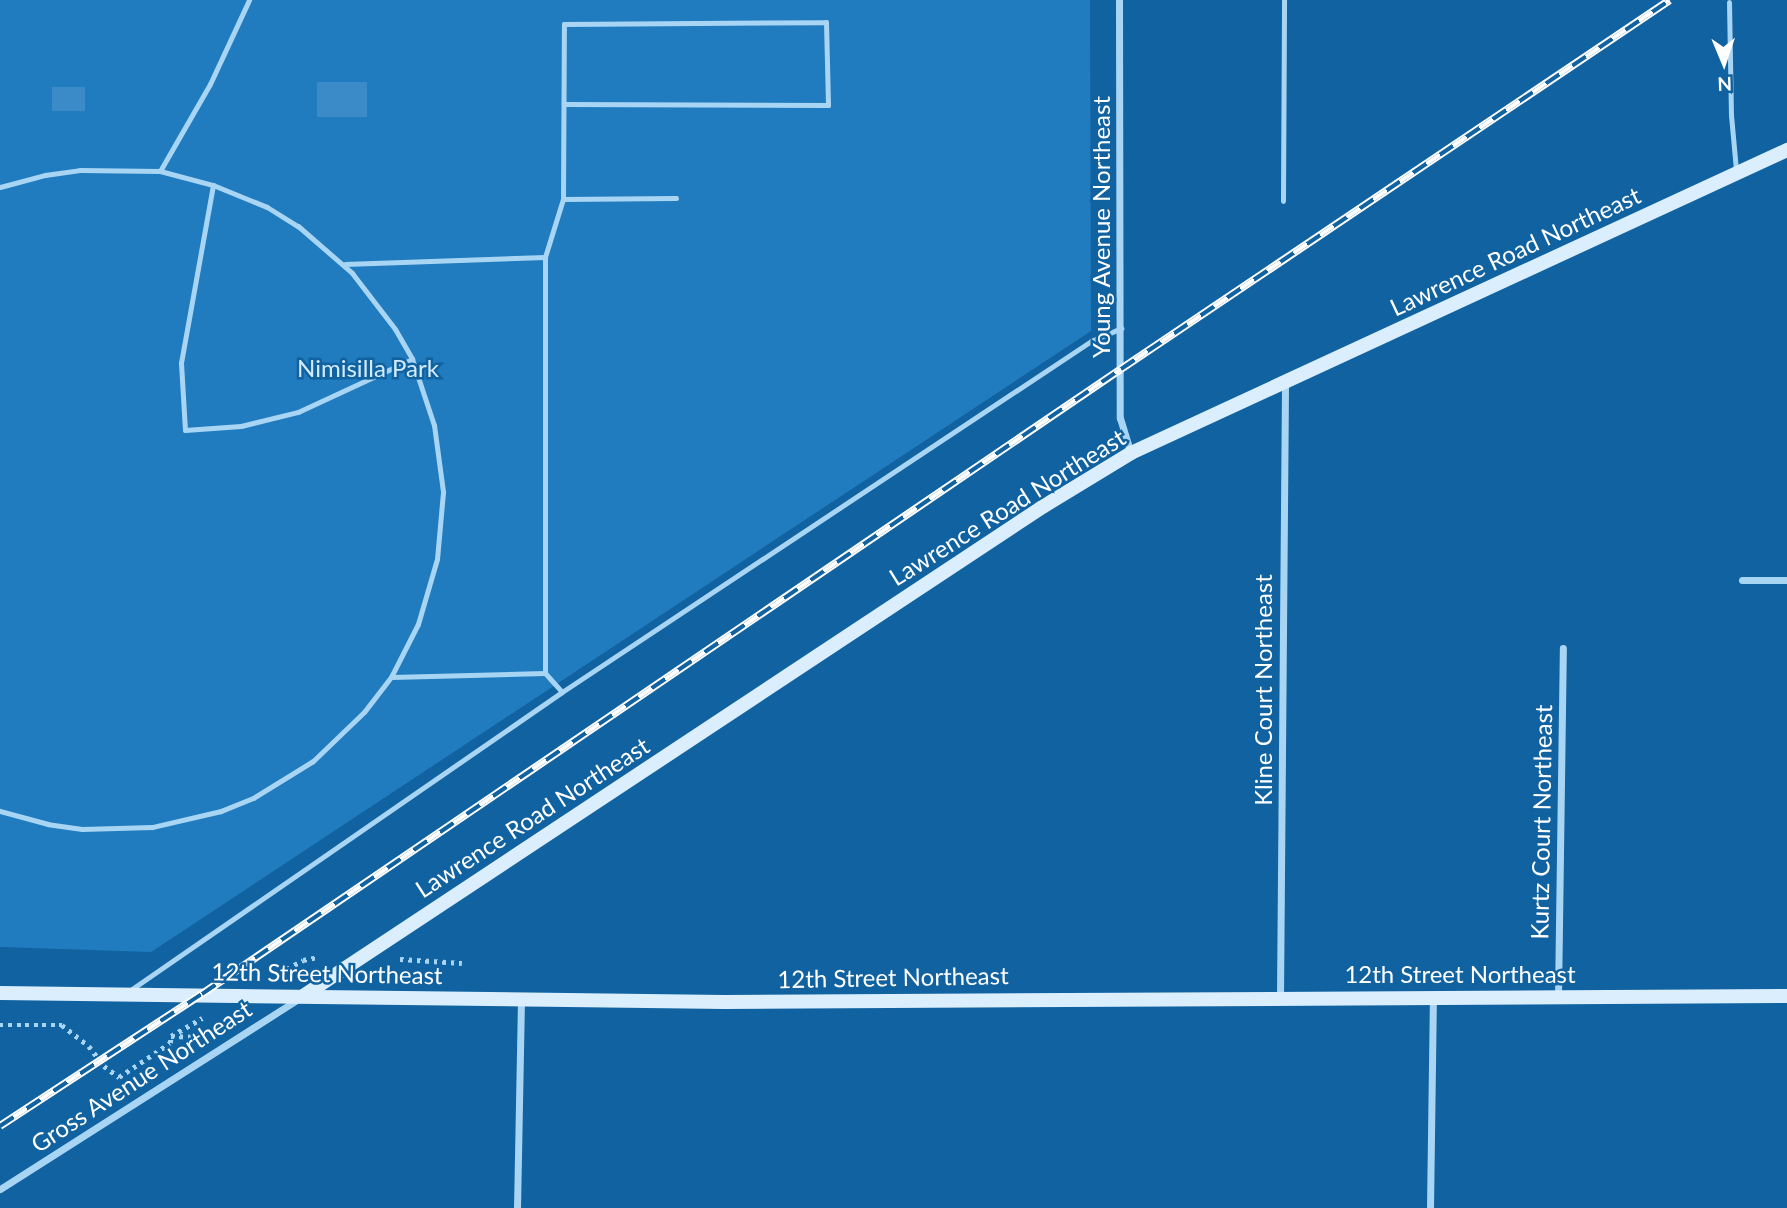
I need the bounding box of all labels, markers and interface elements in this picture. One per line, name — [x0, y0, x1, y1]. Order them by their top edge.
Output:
north arrow — [1689, 28, 1759, 98]
text: N — [1717, 73, 1732, 96]
street label: Young Avenue Northeast — [1087, 96, 1115, 358]
street label: Lawrence Road Northeast — [1385, 180, 1645, 322]
park label: Nimisilla Park — [297, 354, 439, 382]
street label: Lawrence Road Northeast — [884, 423, 1130, 591]
street label: Kline Court Northeast — [1249, 574, 1277, 806]
street label: Kurtz Court Northeast — [1525, 704, 1557, 940]
street label: Lawrence Road Northeast — [410, 731, 654, 903]
street label: 12th Street Northeast — [211, 957, 443, 989]
street label: 12th Street Northeast — [1344, 960, 1576, 988]
street label: 12th Street Northeast — [777, 961, 1009, 993]
street label: Gross Avenue Northeast — [25, 994, 257, 1158]

